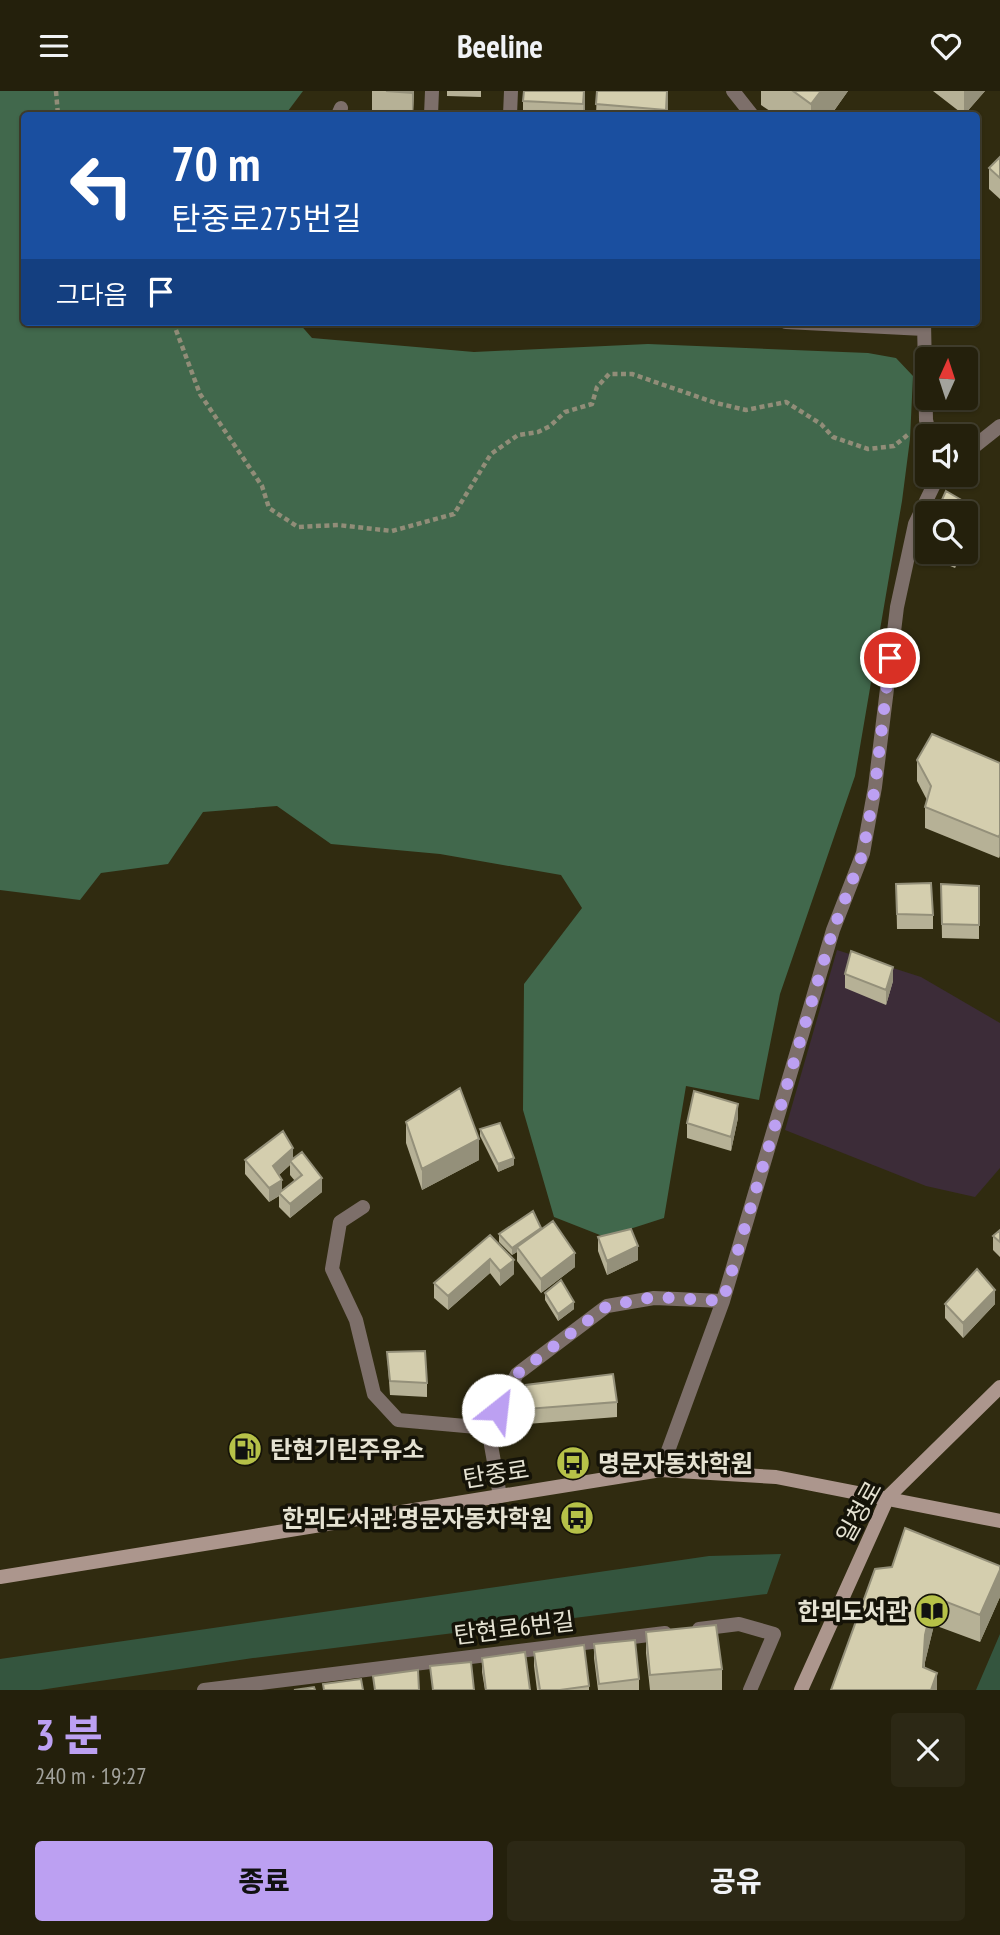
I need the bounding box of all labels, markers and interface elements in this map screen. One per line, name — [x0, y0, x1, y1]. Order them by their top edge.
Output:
text: Beeline — [457, 25, 543, 67]
icon: menu — [35, 27, 73, 65]
icon: heart — [927, 27, 965, 65]
text: 70 m — [171, 131, 260, 195]
icon: left — [56, 140, 147, 231]
text: 탄중로275번길 — [171, 197, 361, 239]
icon: arrive — [142, 273, 180, 311]
text: 그다음 — [56, 278, 128, 311]
north arrow — [915, 347, 978, 409]
map controls — [915, 347, 978, 564]
button: sound — [915, 424, 978, 487]
button: search — [915, 501, 978, 564]
pin — [860, 628, 920, 688]
icon: arrive — [871, 639, 909, 677]
position arrow — [461, 1373, 535, 1447]
fuel station icon: 탄현기린주유소 — [226, 1430, 264, 1468]
place label: 탄현기린주유소 — [270, 1434, 425, 1465]
bus stop icon: 명문자동차학원 — [554, 1444, 592, 1482]
place label: 명문자동차학원 — [598, 1448, 753, 1479]
street label: 탄중로 — [461, 1454, 531, 1494]
street label: 일청로 — [829, 1476, 889, 1548]
bus stop icon: 한뫼도서관.명문자동차학원 — [558, 1499, 596, 1537]
place label: 한뫼도서관.명문자동차학원 — [282, 1503, 552, 1534]
library icon: 한뫼도서관 — [913, 1592, 951, 1630]
place label: 한뫼도서관 — [798, 1596, 908, 1627]
street label: 탄현로6번길 — [452, 1605, 576, 1651]
text: 3 분 — [35, 1707, 102, 1762]
button: close — [891, 1713, 965, 1787]
text: 240 m · 19:27 — [35, 1761, 147, 1790]
button: 종료 — [35, 1841, 493, 1921]
button: 공유 — [507, 1841, 965, 1921]

